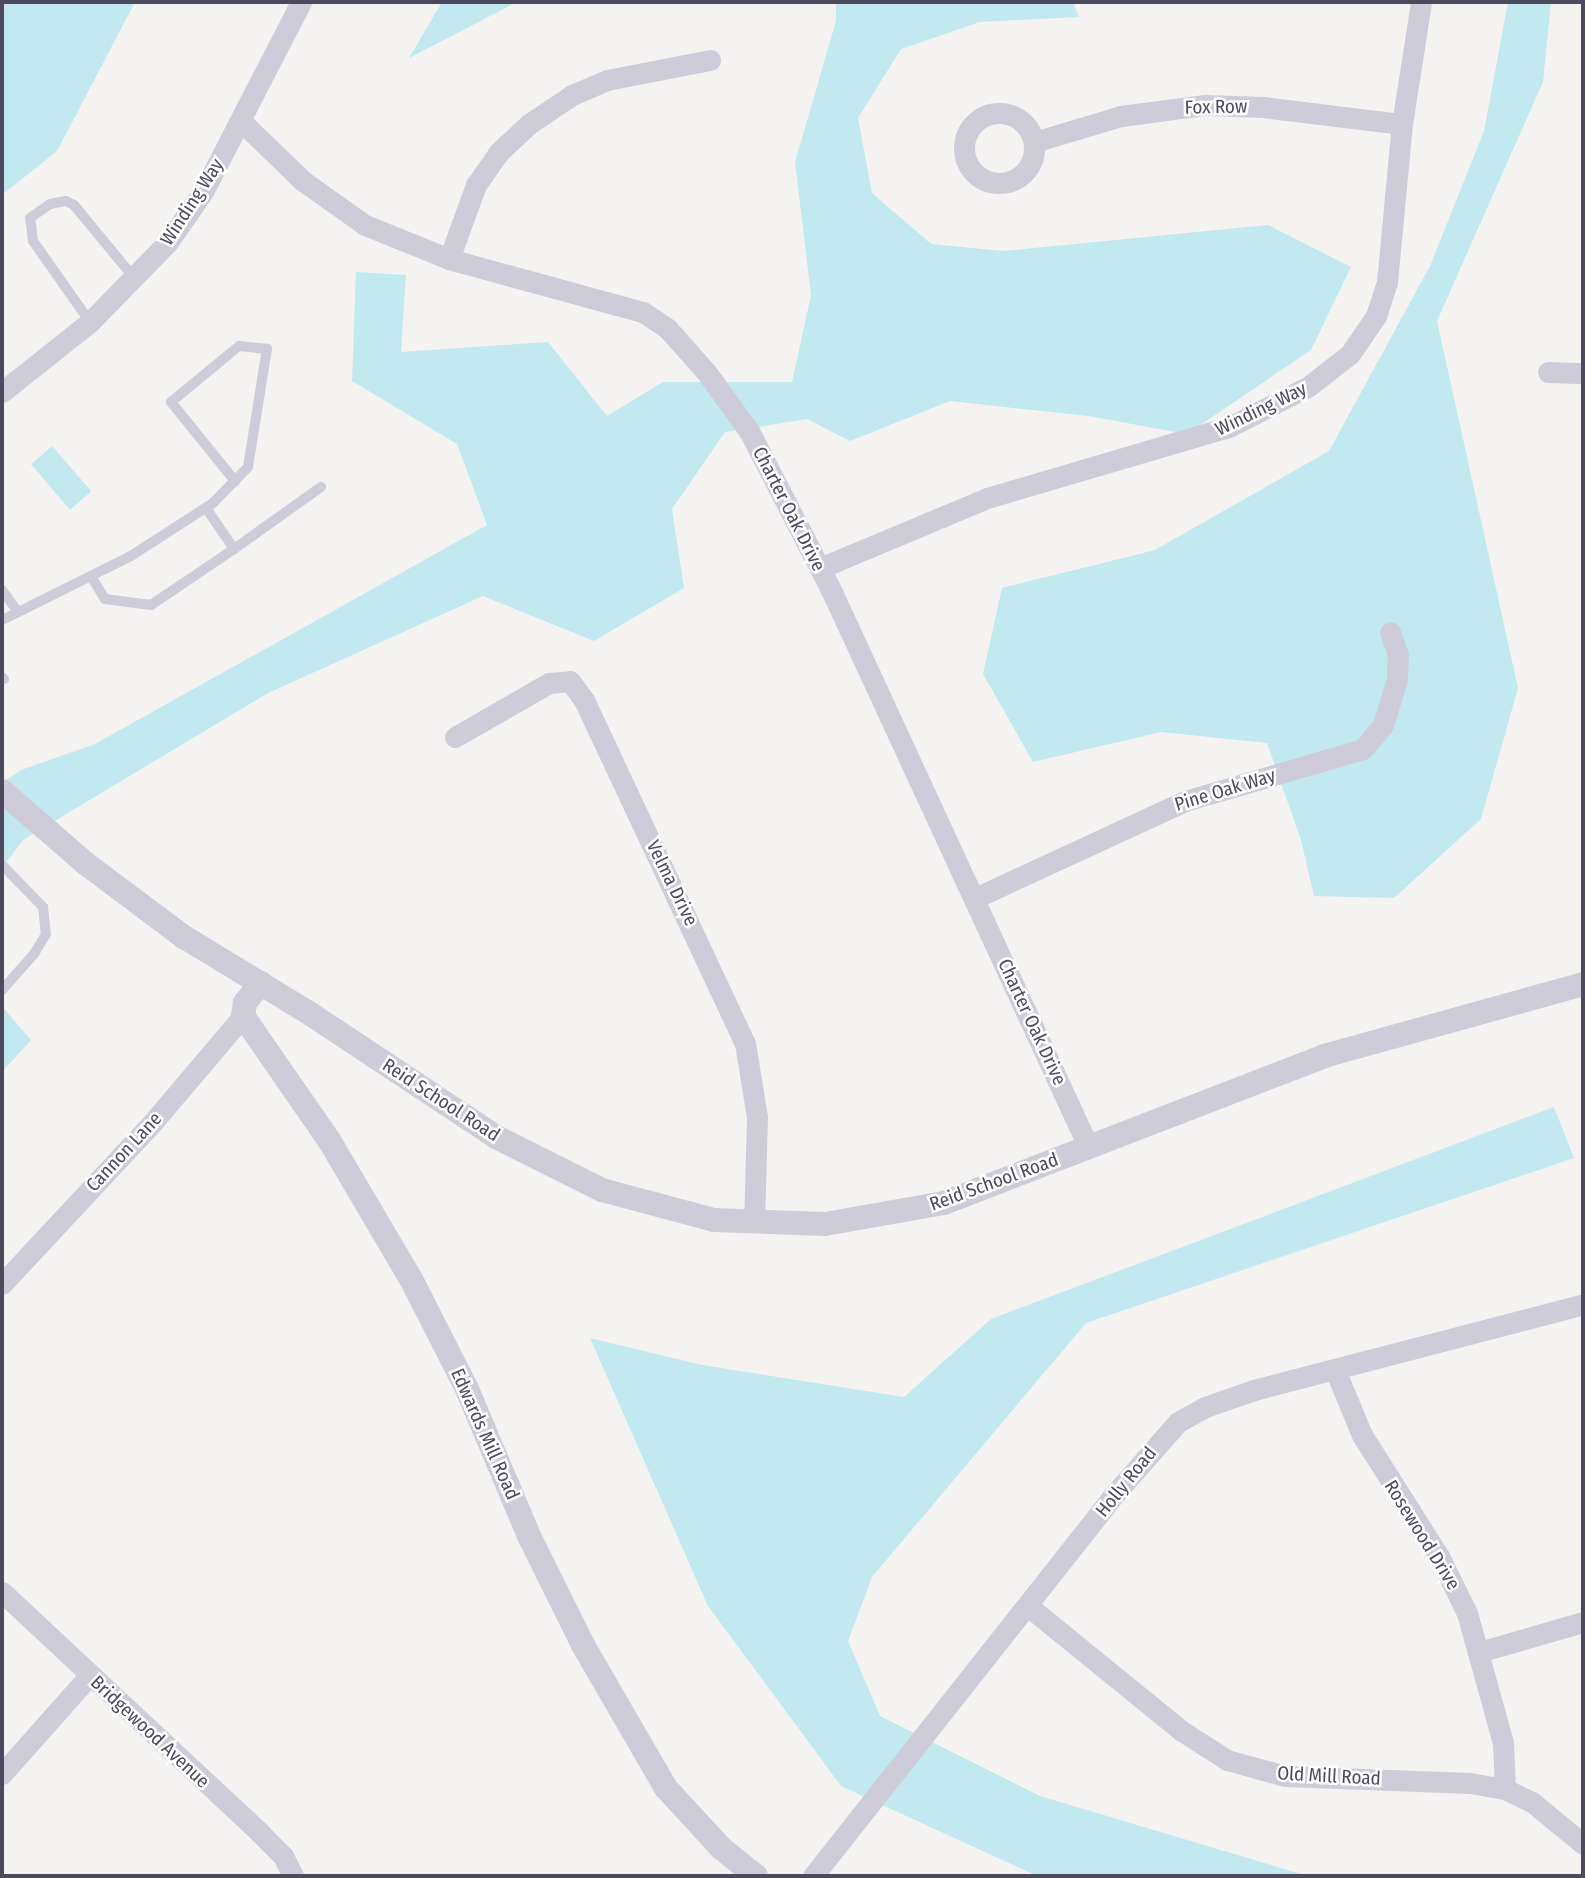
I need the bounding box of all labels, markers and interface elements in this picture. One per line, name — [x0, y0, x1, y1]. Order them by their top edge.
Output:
street label: Fox Row — [1184, 95, 1248, 119]
street label: Winding Way — [156, 154, 228, 250]
street label: Winding Way — [1212, 377, 1310, 441]
street label: Charter Oak Drive — [748, 443, 830, 575]
street label: Pine Oak Way — [1172, 764, 1278, 816]
street label: Velma Drive — [642, 837, 702, 929]
street label: Charter Oak Drive — [993, 955, 1071, 1089]
street label: Reid School Road — [378, 1054, 504, 1146]
street label: Cannon Lane — [81, 1108, 167, 1196]
street label: Reid School Road — [927, 1148, 1061, 1216]
street label: Edwards Mill Road — [446, 1365, 524, 1503]
street label: Holly Road — [1091, 1442, 1161, 1522]
street label: Rosewood Drive — [1379, 1476, 1465, 1594]
street label: Bridgewood Avenue — [86, 1671, 214, 1793]
street label: Old Mill Road — [1277, 1762, 1381, 1790]

